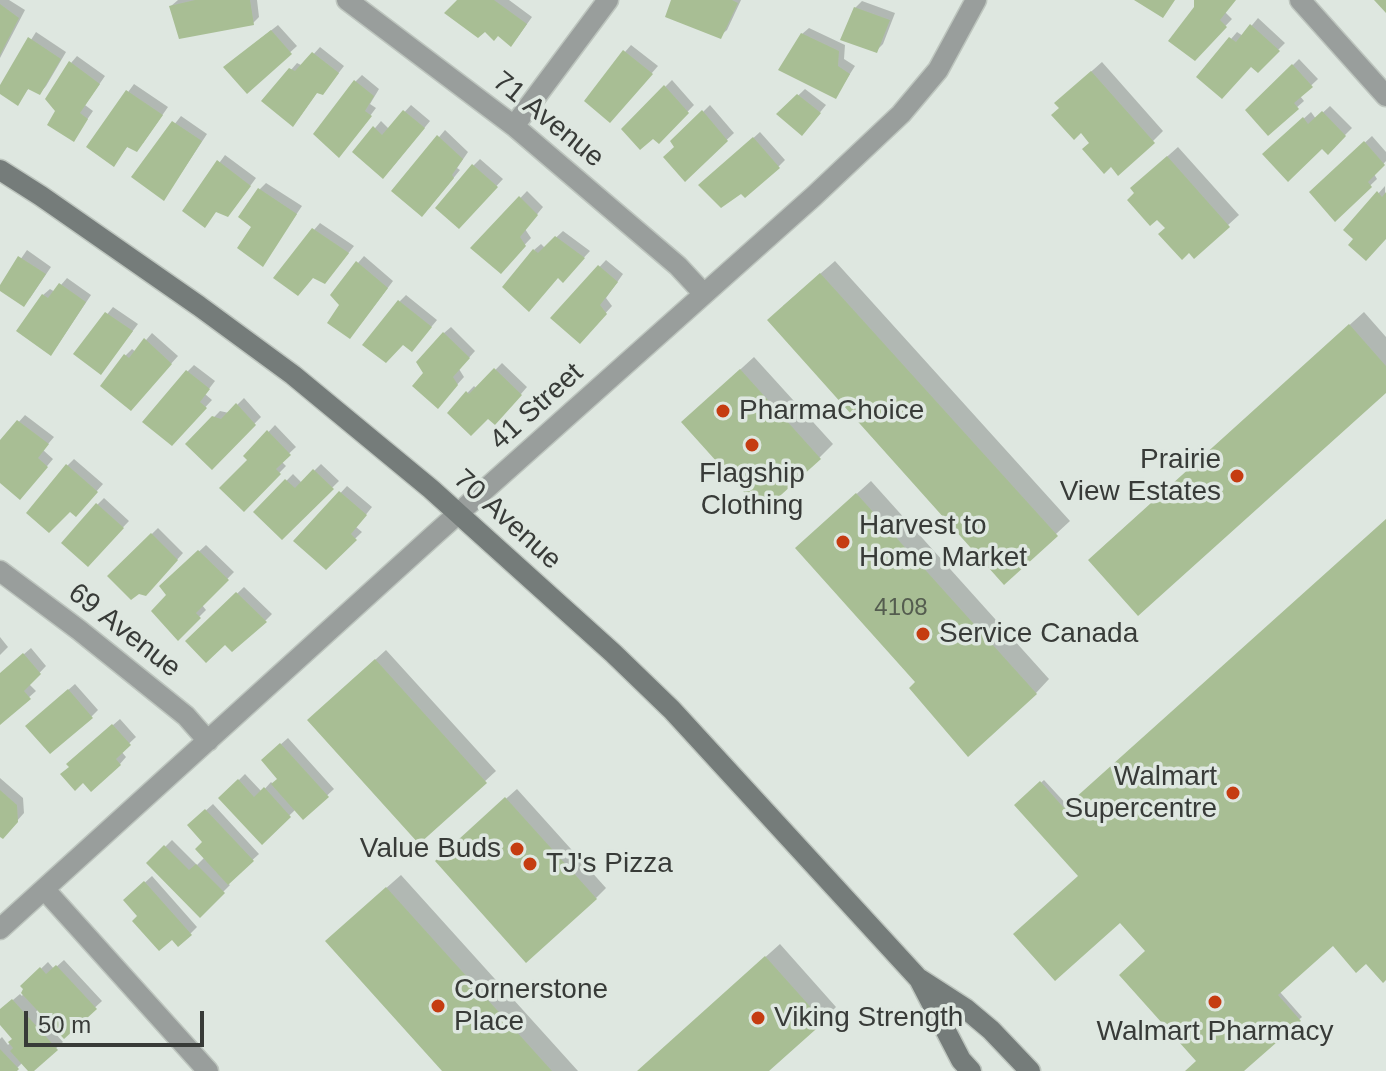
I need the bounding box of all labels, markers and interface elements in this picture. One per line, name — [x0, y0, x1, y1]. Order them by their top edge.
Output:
street label: 71 Avenue — [486, 65, 610, 175]
street label: 41 Street — [484, 356, 590, 458]
place label: PharmaChoice — [739, 394, 924, 428]
marker: PharmaChoice — [714, 402, 732, 420]
marker: Flagship Clothing — [743, 436, 761, 454]
place label: Prairie View Estates — [1060, 443, 1221, 509]
place label: Flagship Clothing — [699, 457, 805, 523]
street label: 70 Avenue — [446, 463, 568, 577]
marker: Prairie View Estates — [1228, 467, 1246, 485]
place label: Harvest to Home Market — [859, 509, 1027, 575]
marker: Harvest to Home Market — [834, 533, 852, 551]
street label: 69 Avenue — [61, 577, 187, 685]
house number: 4108 — [874, 594, 928, 622]
place label: Service Canada — [939, 617, 1138, 651]
marker: Service Canada — [914, 625, 932, 643]
place label: Walmart Supercentre — [1064, 760, 1217, 826]
marker: Walmart Supercentre — [1224, 784, 1242, 802]
place label: Value Buds — [360, 832, 501, 866]
marker: Value Buds — [508, 840, 526, 858]
place label: TJ's Pizza — [546, 847, 673, 881]
marker: TJ's Pizza — [521, 855, 539, 873]
place label: Cornerstone Place — [454, 973, 608, 1039]
marker: Walmart Pharmacy — [1206, 993, 1224, 1011]
scale bar — [28, 995, 208, 1045]
marker: Cornerstone Place — [429, 997, 447, 1015]
place label: Viking Strength — [774, 1001, 963, 1035]
marker: Viking Strength — [749, 1009, 767, 1027]
text: 50 m — [38, 1011, 91, 1038]
place label: Walmart Pharmacy — [1096, 1015, 1334, 1049]

